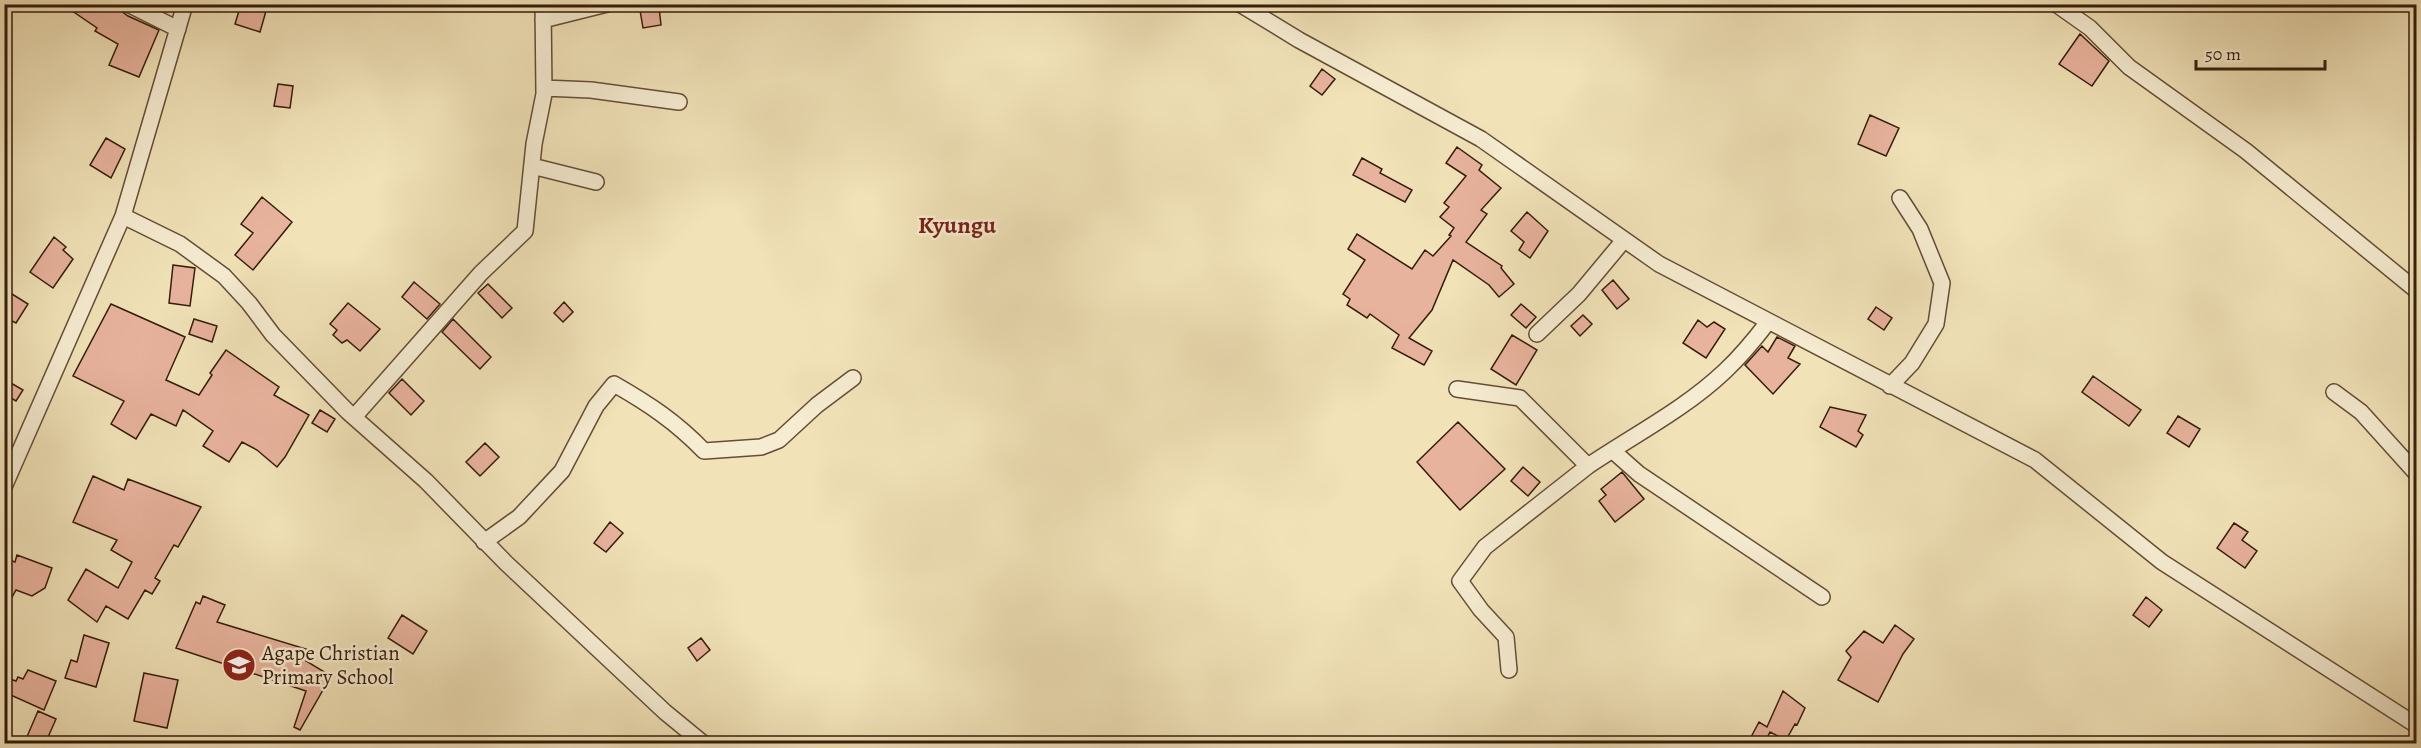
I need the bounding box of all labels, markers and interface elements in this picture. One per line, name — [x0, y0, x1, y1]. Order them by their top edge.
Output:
scale bar — [2196, 33, 2325, 71]
text: 50 m — [2205, 42, 2241, 66]
district label: Kyungu — [918, 209, 997, 241]
place label: Agape Christian Primary School — [261, 639, 400, 691]
school or university icon: Agape Christian Primary School — [221, 647, 257, 683]

